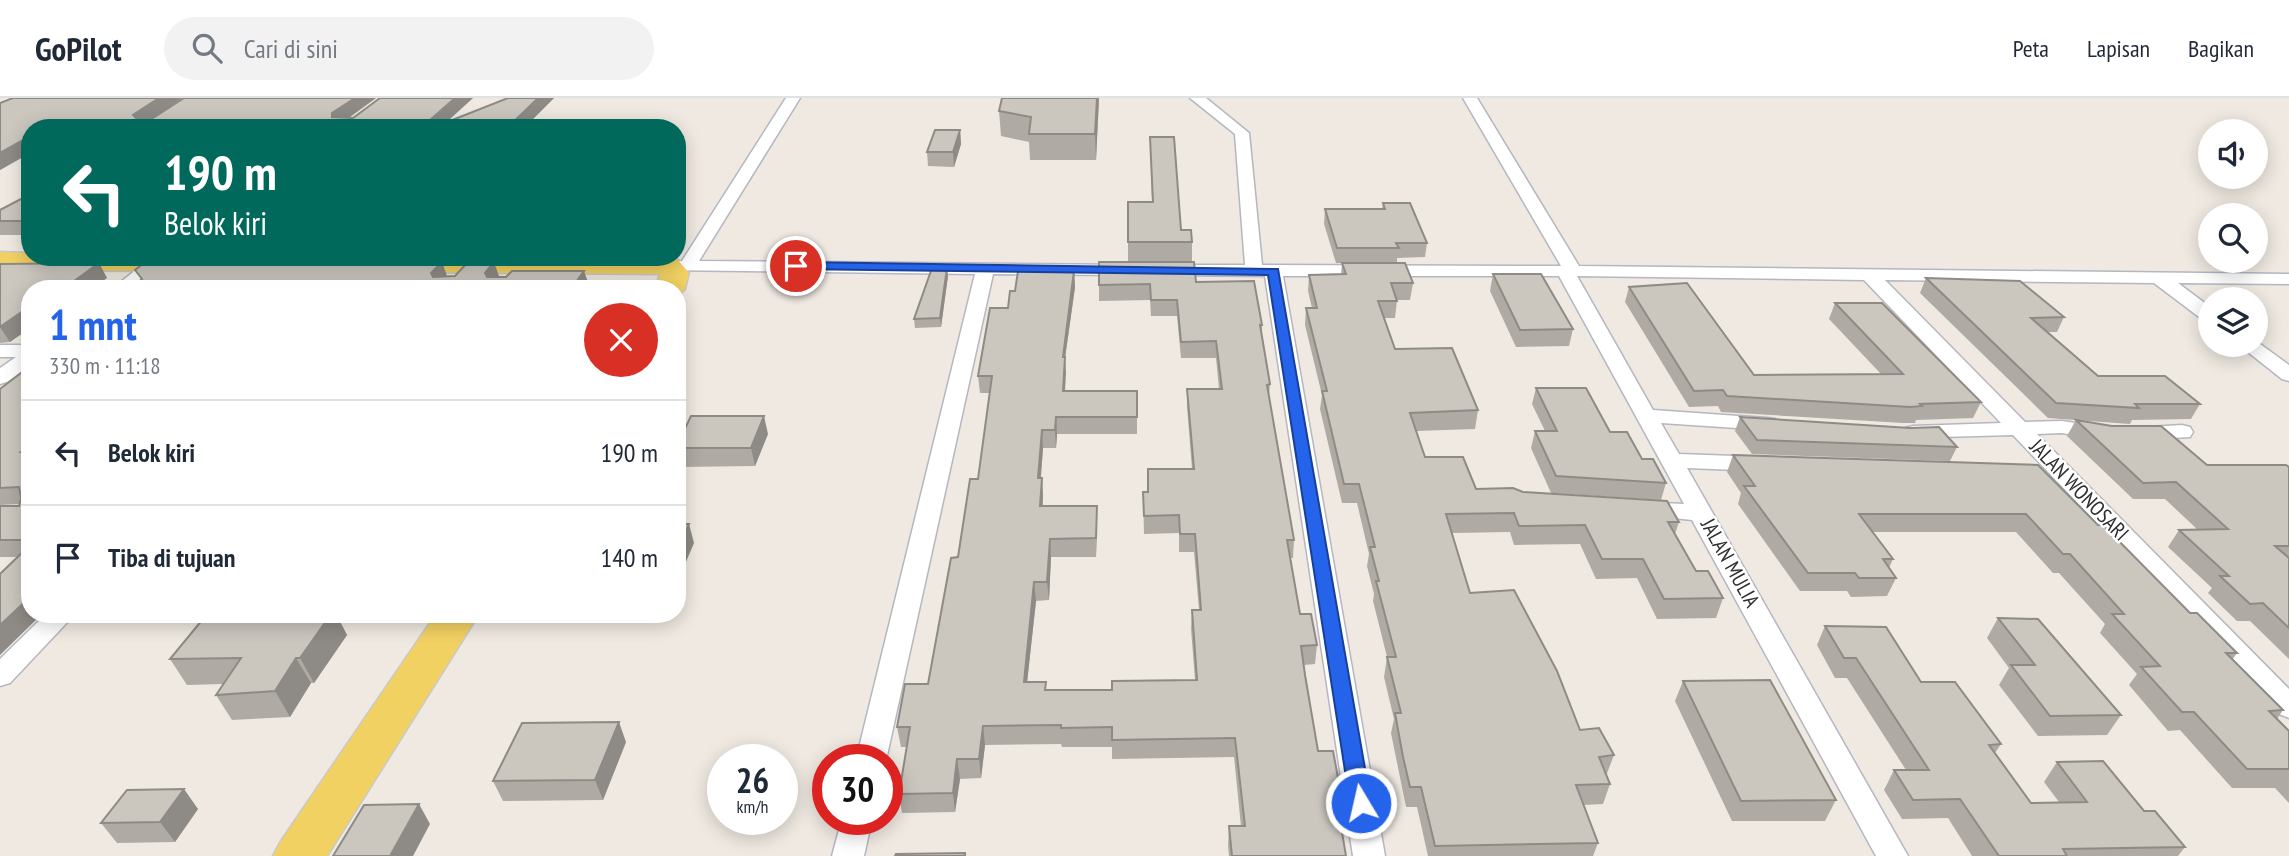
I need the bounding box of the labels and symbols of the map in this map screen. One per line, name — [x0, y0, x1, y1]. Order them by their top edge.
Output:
pin — [766, 236, 826, 296]
street label: JALAN WONOSARI — [2023, 432, 2135, 546]
street label: JALAN MULIA — [1695, 513, 1766, 612]
speed limit sign: 30 — [812, 744, 903, 835]
position arrow — [1324, 766, 1398, 840]

